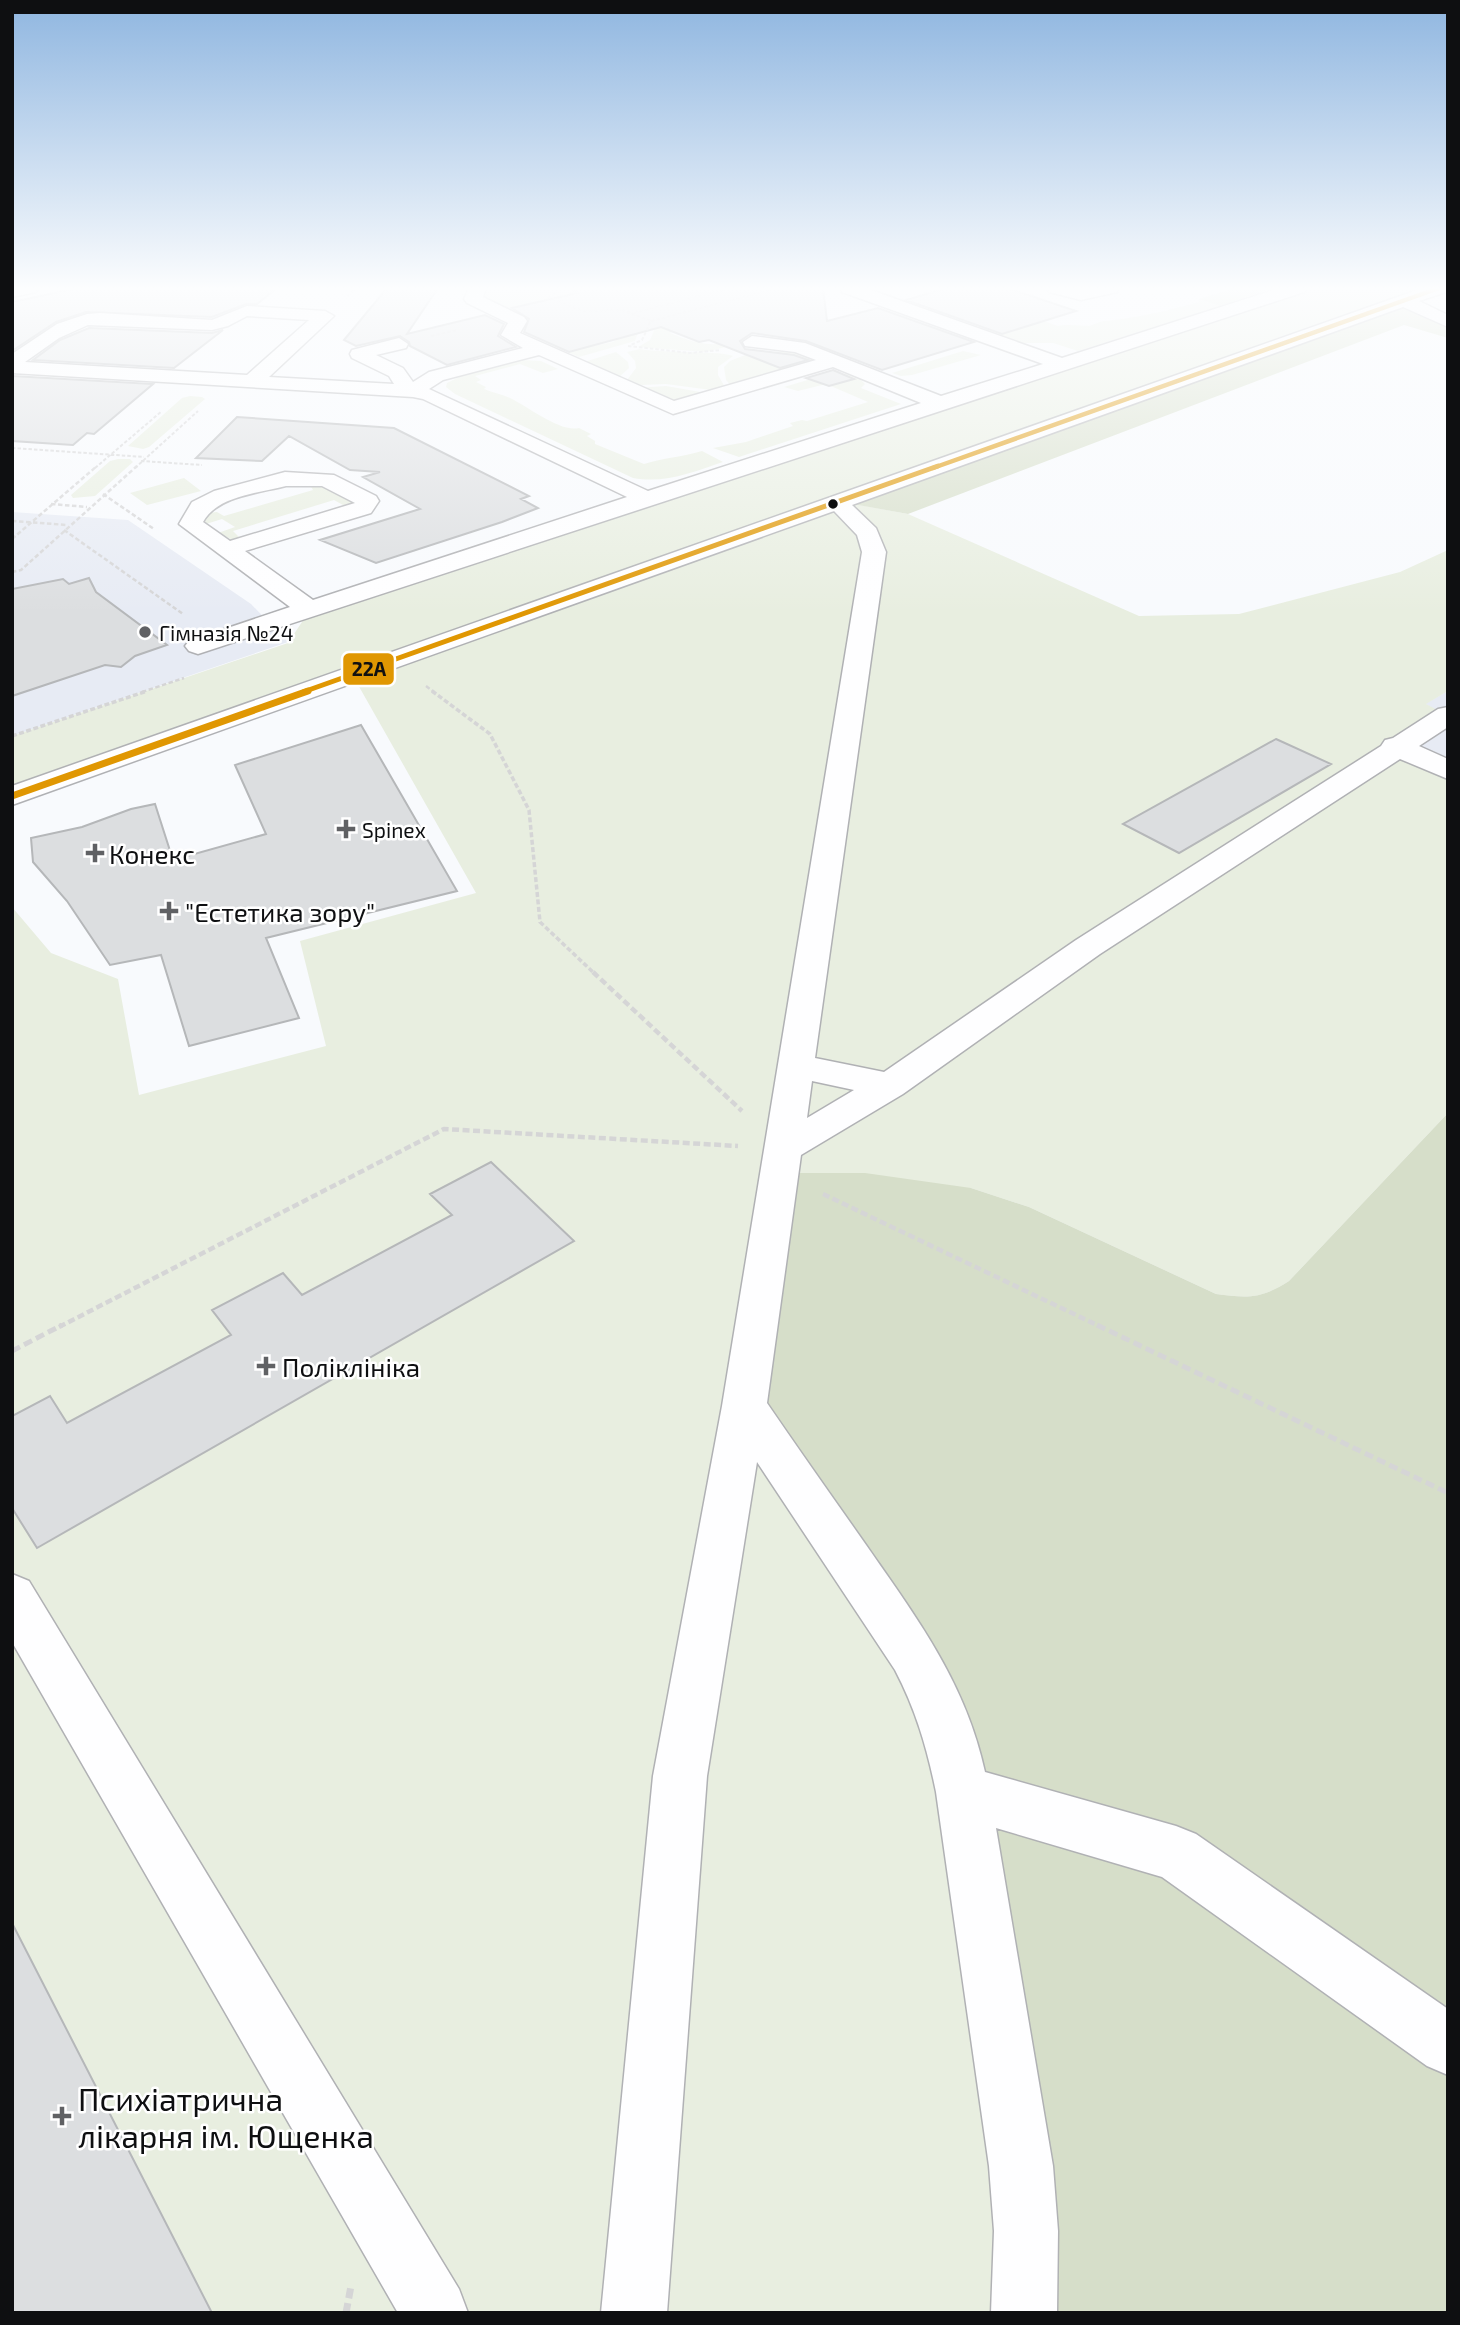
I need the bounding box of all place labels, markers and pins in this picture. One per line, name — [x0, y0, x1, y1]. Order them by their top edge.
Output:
unlabelled marker — [826, 497, 840, 511]
place label: Гімназія №24 — [159, 620, 294, 645]
marker: Гімназія №24 — [137, 624, 153, 640]
place label: Spinex — [362, 817, 426, 842]
marker: Spinex — [336, 819, 356, 839]
place label: Конекс — [109, 838, 195, 869]
marker: Конекс — [87, 845, 103, 861]
place label: "Естетика зору" — [185, 896, 375, 928]
marker: "Естетика зору" — [159, 901, 179, 921]
place label: Поліклініка — [282, 1351, 420, 1382]
marker: Поліклініка — [256, 1356, 276, 1376]
place label: Психіатрична лікарня ім. Ющенка — [78, 2079, 374, 2154]
marker: Психіатрична лікарня ім. Ющенка — [52, 2106, 72, 2126]

